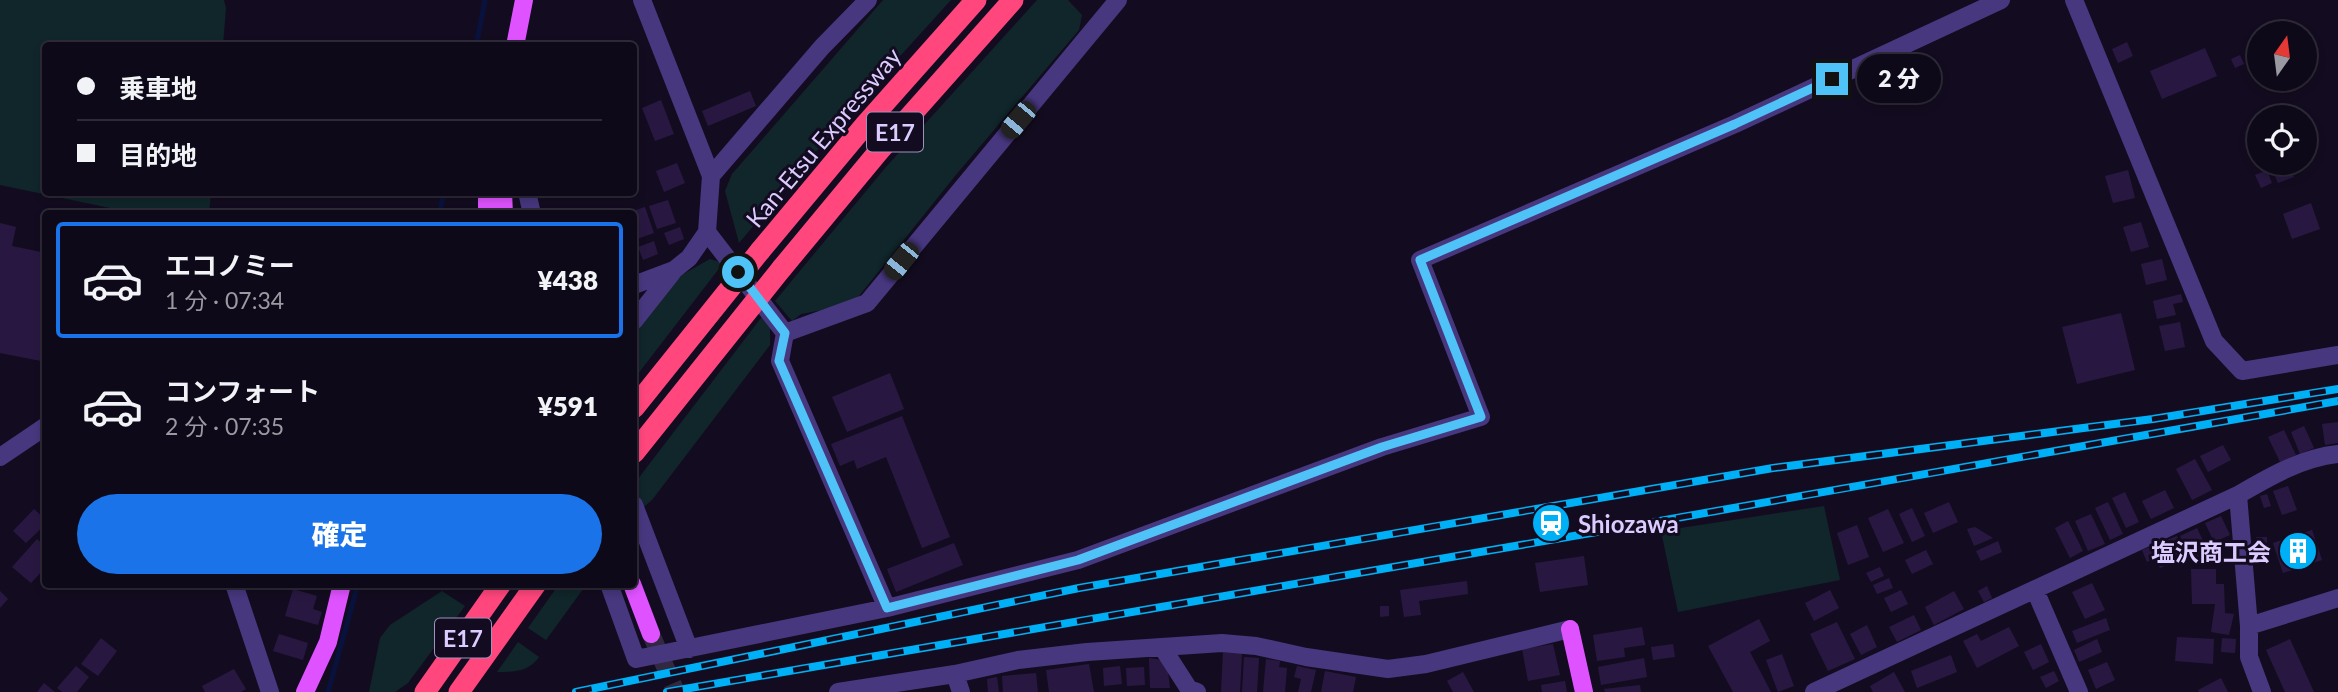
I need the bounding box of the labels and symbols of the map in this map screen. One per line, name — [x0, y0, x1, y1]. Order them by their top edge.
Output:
north arrow — [2247, 21, 2317, 91]
street label: Kan-Etsu Expressway — [739, 41, 907, 233]
callout: 2 分 — [1856, 55, 1940, 104]
route end — [1816, 63, 1848, 95]
car — [997, 97, 1040, 143]
road number: E17 — [867, 113, 923, 152]
car — [880, 238, 923, 284]
route start — [722, 256, 754, 288]
station icon: Shiozawa — [1530, 502, 1572, 544]
place label: Shiozawa — [1578, 509, 1679, 538]
building icon: 塩沢商工会 — [2277, 530, 2319, 572]
place label: 塩沢商工会 — [2151, 537, 2271, 566]
road number: E17 — [435, 618, 491, 658]

